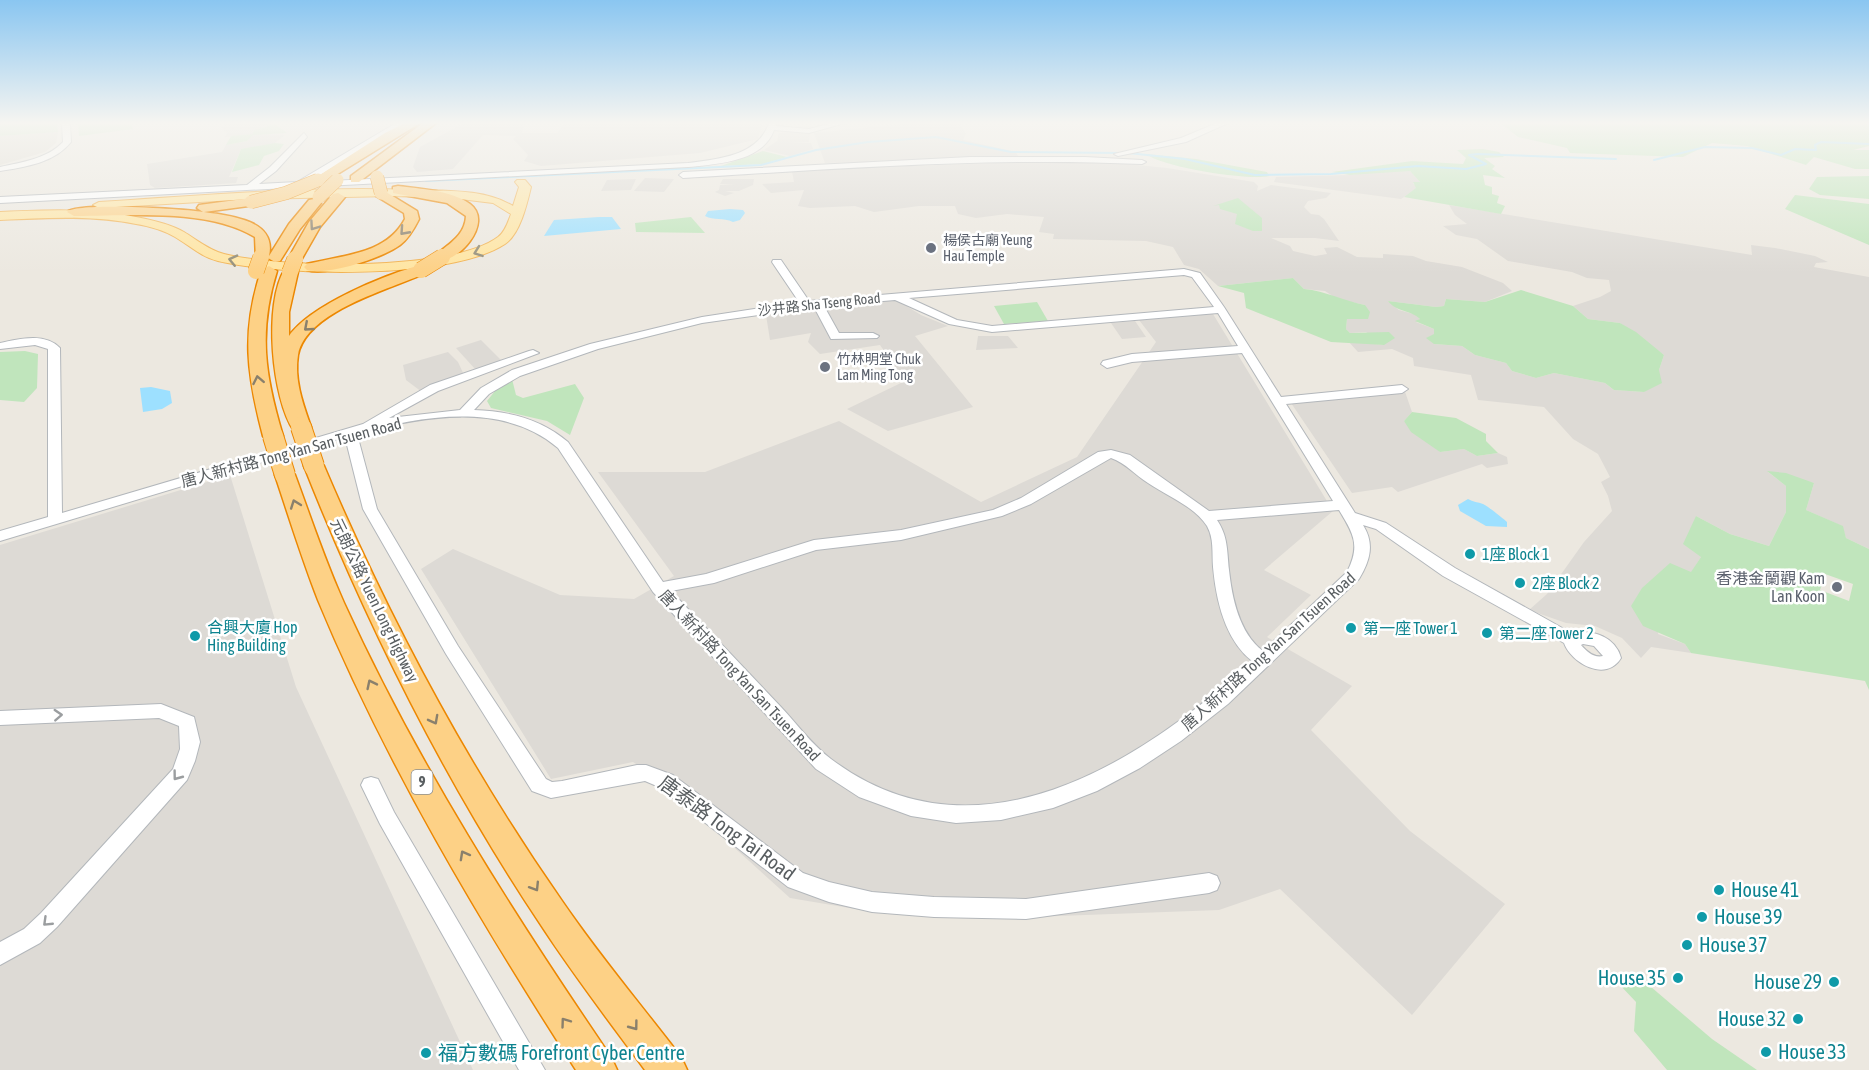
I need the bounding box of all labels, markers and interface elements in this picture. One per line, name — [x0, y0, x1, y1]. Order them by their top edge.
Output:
one-way arrow — [310, 219, 321, 230]
one-way arrow — [400, 225, 411, 235]
place label: 楊侯古廟 Yeung Hau Temple — [943, 232, 1032, 264]
marker: 楊侯古廟 Yeung Hau Temple — [924, 241, 938, 255]
one-way arrow — [474, 244, 484, 257]
one-way arrow — [228, 255, 238, 268]
street label: 沙井路 Sha Tseng Road — [757, 290, 881, 318]
one-way arrow — [304, 319, 315, 330]
place label: 竹林明堂 Chuk Lam Ming Tong — [837, 351, 921, 383]
marker: 竹林明堂 Chuk Lam Ming Tong — [818, 360, 832, 374]
one-way arrow — [252, 375, 265, 385]
street label: 唐人新村路 Tong Yan San Tsuen Road — [179, 414, 403, 491]
one-way arrow — [290, 499, 303, 510]
street label: 元朗公路 Yuen Long Highway — [327, 515, 423, 686]
place label: 1座 Block 1 — [1482, 545, 1550, 563]
marker: 1座 Block 1 — [1463, 547, 1477, 561]
street label: 唐人新村路 Tong Yan San Tsuen Road — [1177, 568, 1359, 735]
place label: 香港金蘭觀 Kam Lan Koon — [1716, 569, 1825, 605]
place label: 2座 Block 2 — [1532, 574, 1600, 592]
marker: 2座 Block 2 — [1513, 576, 1527, 590]
marker: 香港金蘭觀 Kam Lan Koon — [1830, 580, 1844, 594]
street label: 唐人新村路 Tong Yan San Tsuen Road — [655, 586, 824, 765]
place label: 合興大廈 Hop Hing Building — [207, 618, 298, 655]
place label: 第一座 Tower 1 — [1363, 619, 1458, 637]
marker: 第一座 Tower 1 — [1344, 621, 1358, 635]
place label: 第二座 Tower 2 — [1499, 624, 1594, 642]
marker: 第二座 Tower 2 — [1480, 626, 1494, 640]
marker: 合興大廈 Hop Hing Building — [188, 629, 202, 643]
one-way arrow — [366, 679, 378, 690]
one-way arrow — [54, 709, 63, 722]
one-way arrow — [427, 714, 438, 725]
one-way arrow — [173, 769, 184, 780]
road number: 9 — [412, 770, 432, 794]
street label: 唐泰路 Tong Tai Road — [655, 770, 800, 885]
one-way arrow — [460, 851, 471, 861]
place label: House 41 — [1731, 878, 1799, 901]
one-way arrow — [528, 881, 540, 891]
marker: House 41 — [1712, 883, 1726, 897]
place label: House 39 — [1714, 905, 1782, 928]
marker: House 39 — [1695, 910, 1709, 924]
one-way arrow — [44, 914, 55, 925]
place label: House 37 — [1699, 933, 1767, 956]
marker: House 37 — [1680, 938, 1694, 952]
place label: House 35 — [1598, 966, 1666, 989]
place label: House 29 — [1754, 970, 1822, 993]
marker: House 35 — [1671, 971, 1685, 985]
marker: House 29 — [1827, 975, 1841, 989]
place label: House 32 — [1718, 1007, 1786, 1030]
marker: House 32 — [1791, 1012, 1805, 1026]
one-way arrow — [561, 1018, 572, 1029]
one-way arrow — [627, 1019, 638, 1030]
place label: House 33 — [1778, 1040, 1846, 1063]
place label: 福方數碼 Forefront Cyber Centre — [438, 1041, 685, 1064]
marker: House 33 — [1759, 1045, 1773, 1059]
marker: 福方數碼 Forefront Cyber Centre — [419, 1046, 433, 1060]

